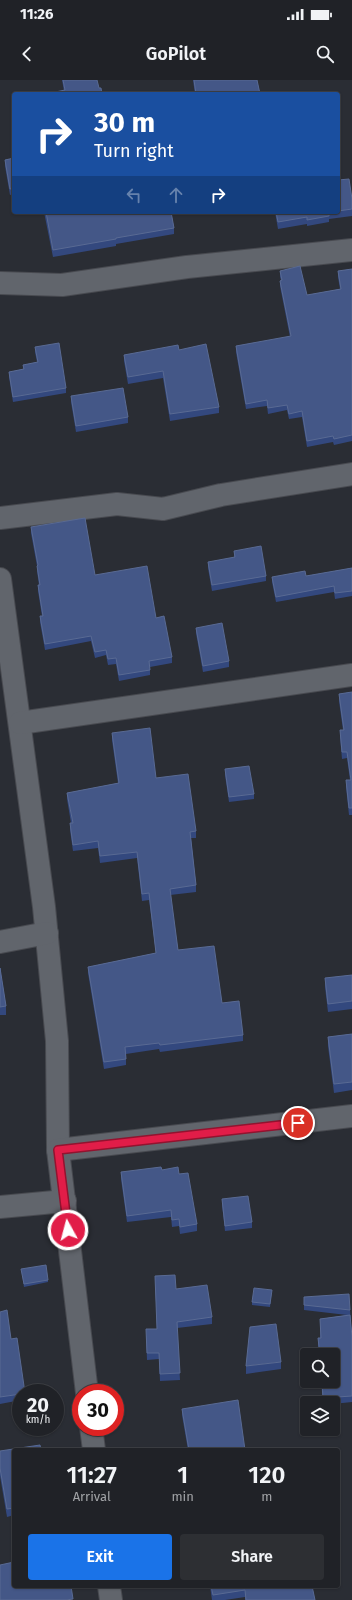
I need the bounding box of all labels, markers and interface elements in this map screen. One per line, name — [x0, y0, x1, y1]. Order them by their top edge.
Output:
text: 11:26 — [20, 5, 53, 23]
icon: back — [16, 43, 38, 65]
text: GoPilot — [146, 43, 206, 65]
icon: search — [314, 43, 336, 65]
text: 30 m — [94, 106, 155, 139]
icon: right — [28, 108, 80, 160]
text: Turn right — [94, 140, 174, 162]
icon: left — [123, 184, 145, 206]
icon: ahead — [165, 184, 187, 206]
icon: right — [207, 184, 229, 206]
pin — [281, 1106, 315, 1140]
icon: arrive — [287, 1112, 309, 1134]
position arrow — [47, 1209, 89, 1251]
map controls — [300, 1348, 340, 1436]
button: search — [300, 1348, 340, 1388]
speed limit sign: 30 — [72, 1384, 124, 1436]
text: 20 — [27, 1393, 49, 1417]
button: layers — [300, 1396, 340, 1436]
text: km/h — [26, 1414, 50, 1426]
text: 11:27 — [67, 1461, 117, 1489]
text: 1 — [177, 1461, 188, 1489]
text: 120 — [248, 1461, 285, 1489]
text: Arrival — [73, 1489, 111, 1504]
text: min — [171, 1489, 194, 1504]
text: m — [261, 1489, 272, 1504]
button: Exit — [28, 1534, 172, 1580]
button: Share — [180, 1534, 324, 1580]

